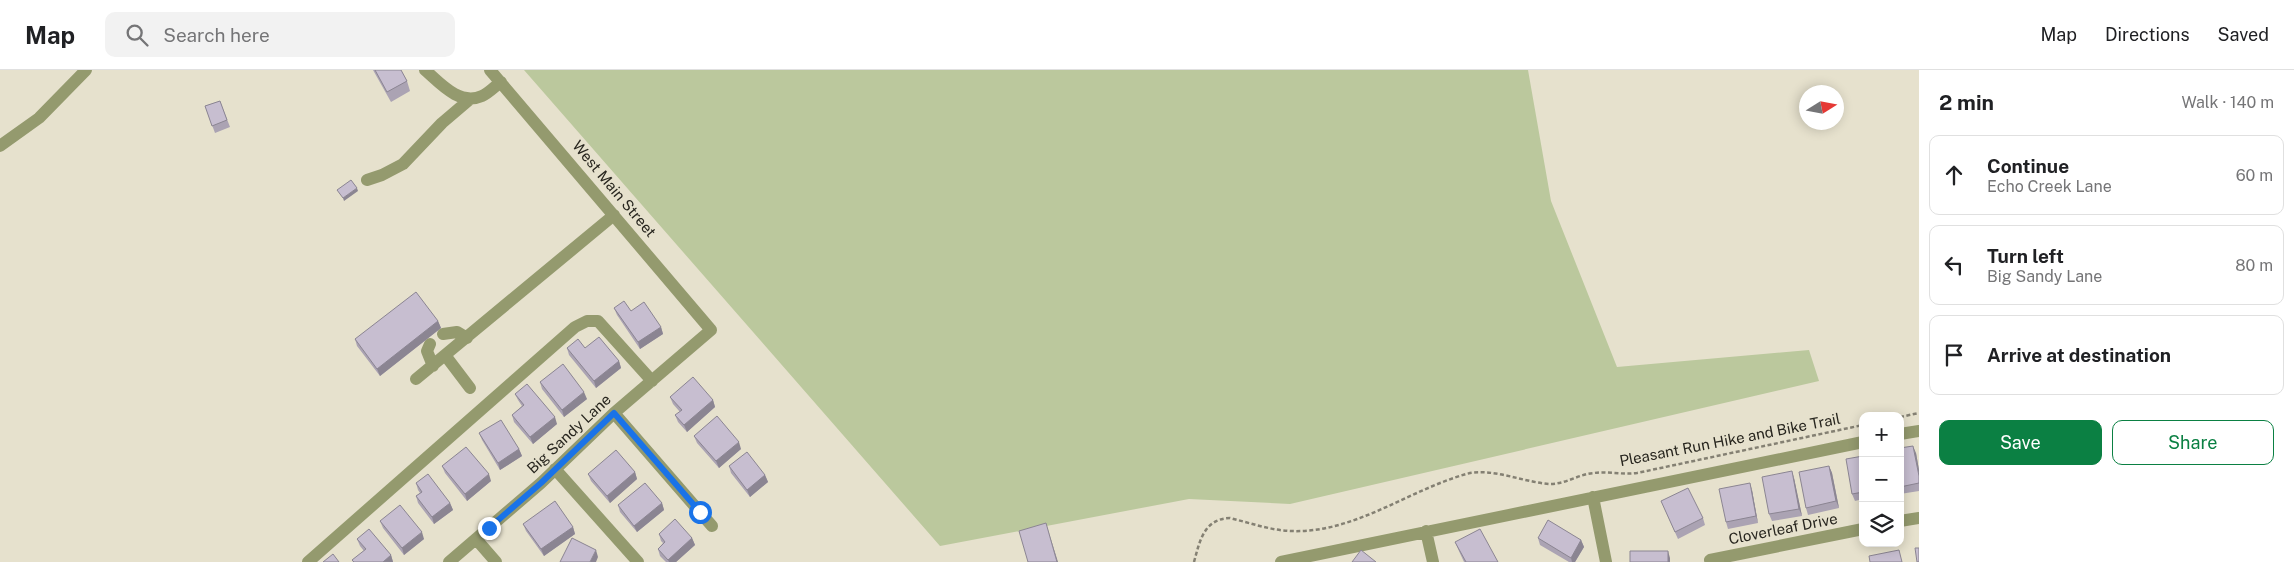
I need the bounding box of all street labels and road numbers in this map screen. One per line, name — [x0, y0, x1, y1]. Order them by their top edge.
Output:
street label: West Main Street — [569, 137, 660, 240]
street label: Big Sandy Lane — [523, 391, 614, 477]
street label: Pleasant Run Hike and Bike Trail — [1618, 410, 1842, 469]
street label: Cloverleaf Drive — [1727, 510, 1839, 547]

